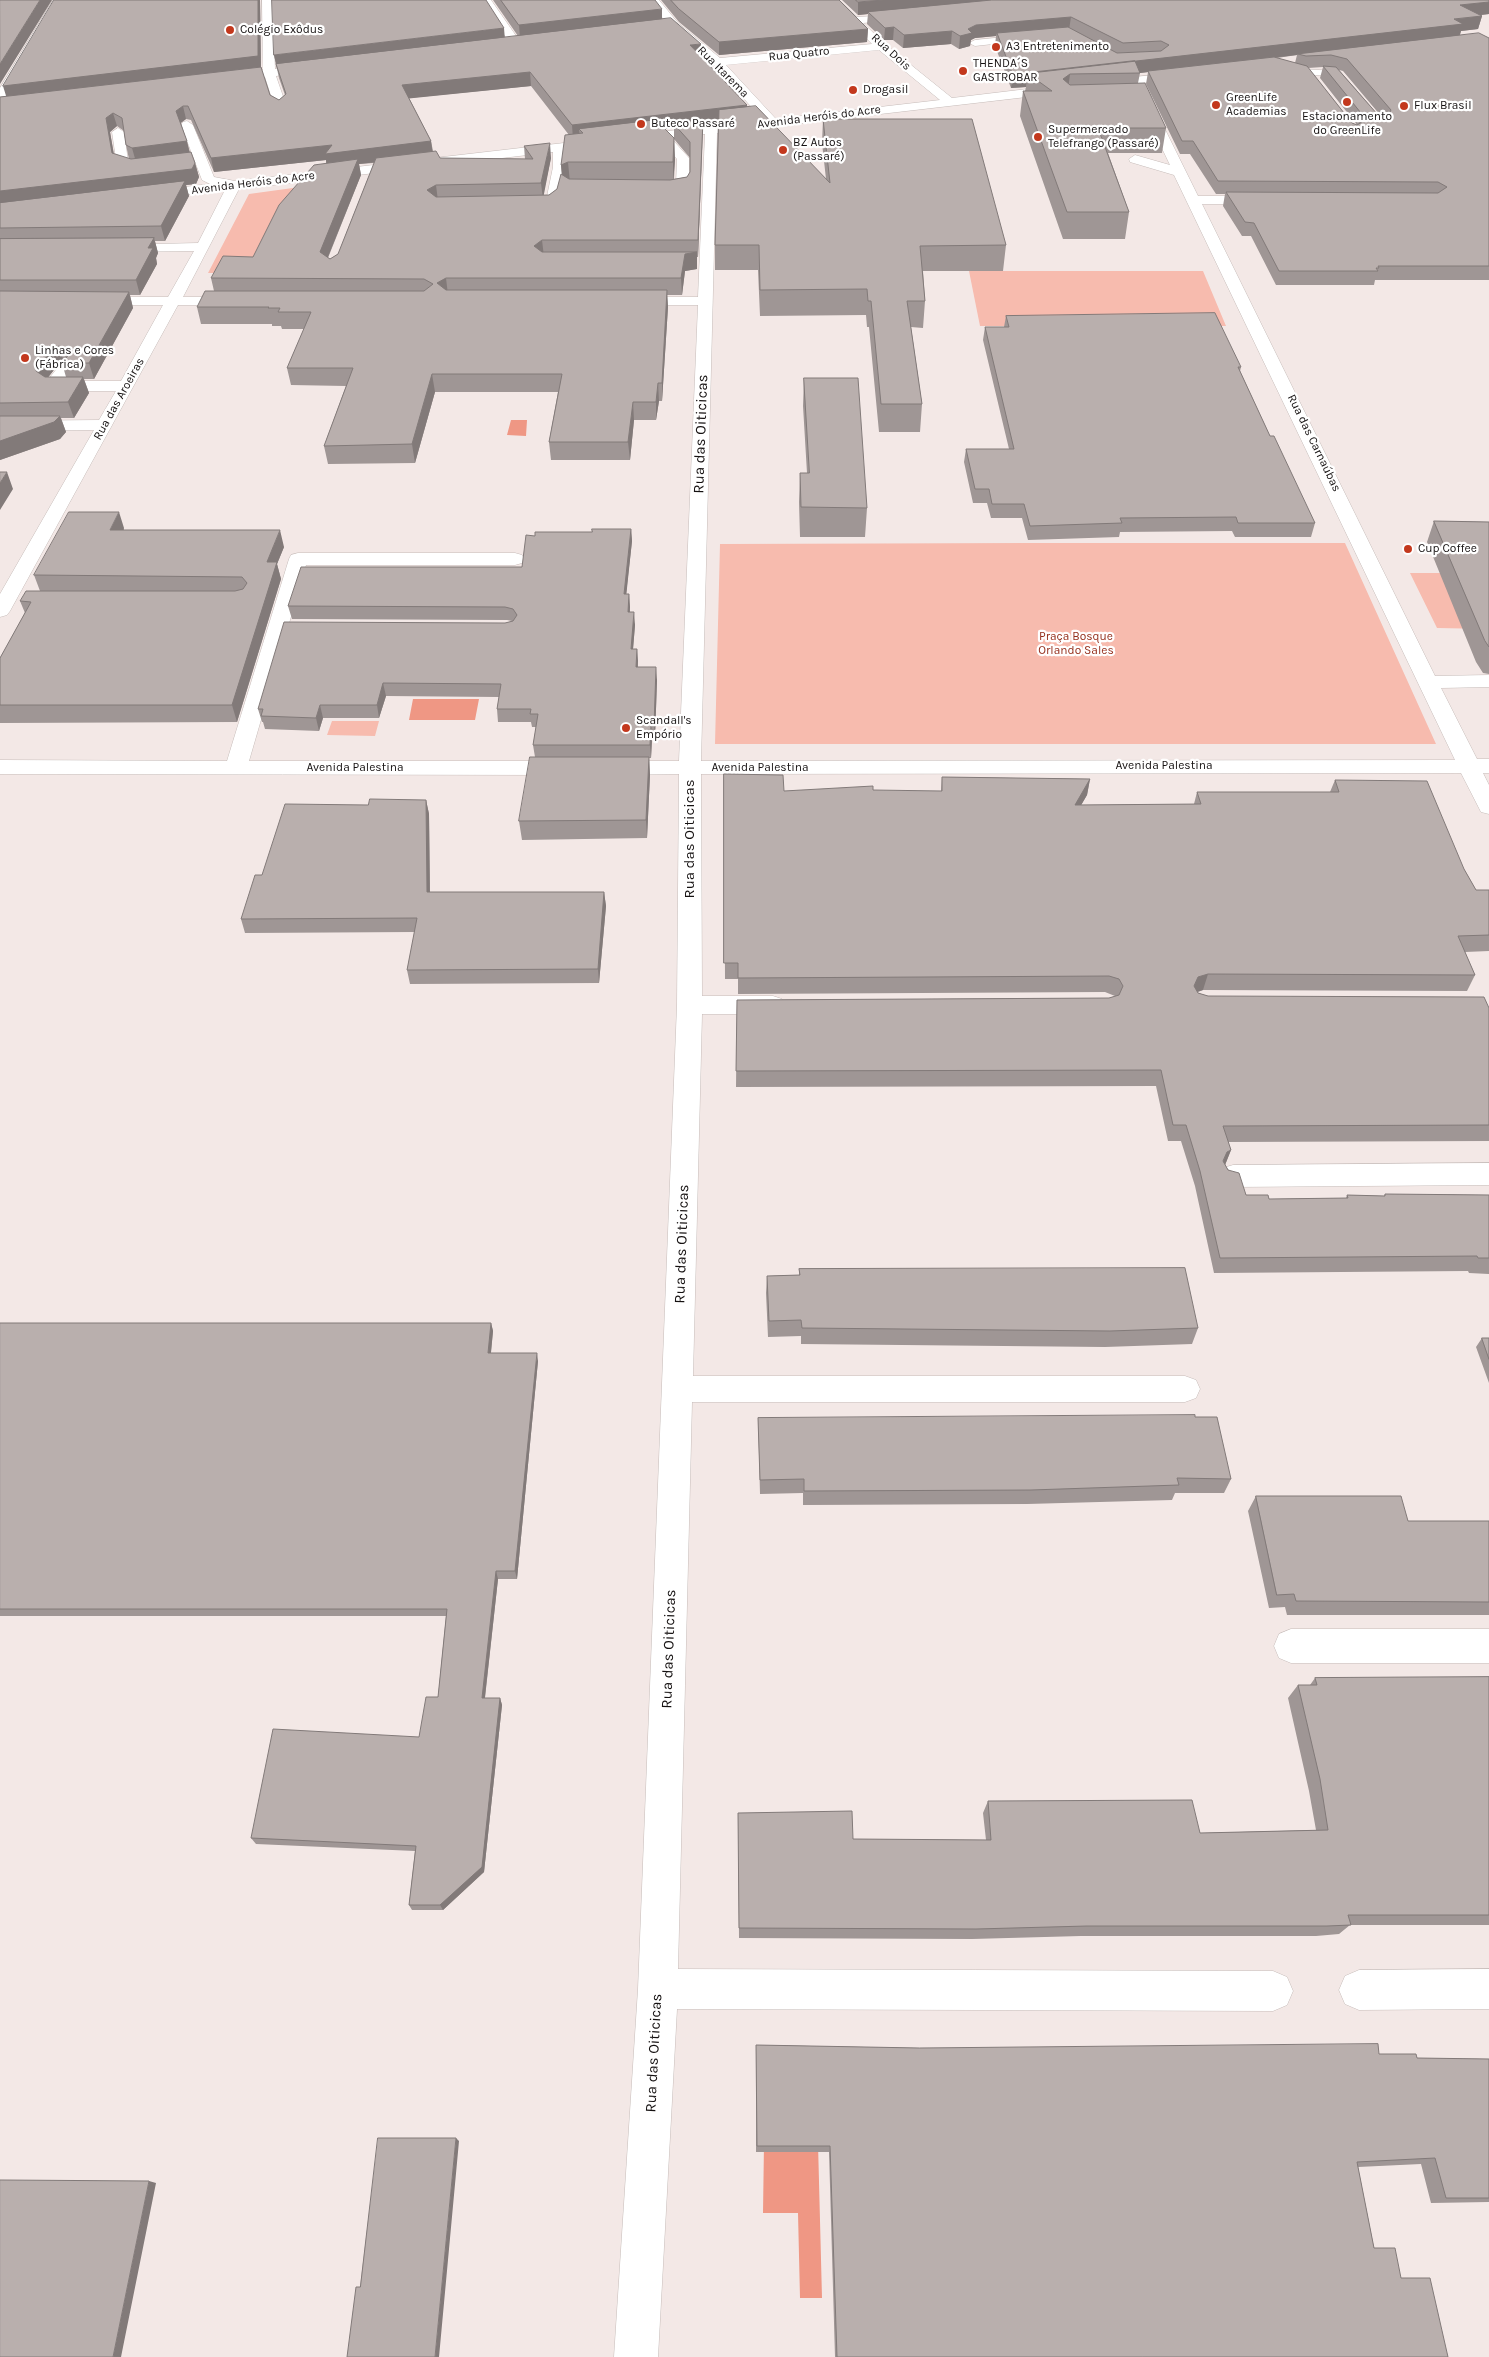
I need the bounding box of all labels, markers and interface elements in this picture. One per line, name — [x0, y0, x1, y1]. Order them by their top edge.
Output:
place label: Colégio Exôdus — [240, 23, 323, 37]
marker: Colégio Exôdus — [224, 24, 236, 36]
street label: Rua Dois — [868, 30, 914, 74]
place label: A3 Entretenimento — [1006, 40, 1109, 54]
marker: A3 Entretenimento — [990, 41, 1002, 53]
street label: Rua Itarema — [694, 43, 752, 101]
street label: Rua Quatro — [768, 44, 830, 64]
place label: THENDA´S GASTROBAR — [973, 57, 1038, 85]
marker: THENDA´S GASTROBAR — [957, 65, 969, 77]
place label: Drogasil — [863, 83, 908, 97]
marker: Drogasil — [847, 84, 859, 96]
place label: GreenLife Academias — [1226, 91, 1287, 119]
marker: Estacionamento do GreenLife — [1341, 96, 1353, 108]
marker: GreenLife Academias — [1210, 99, 1222, 111]
place label: Flux Brasil — [1414, 99, 1472, 113]
marker: Flux Brasil — [1398, 100, 1410, 112]
street label: Avenida Heróis do Acre — [757, 102, 881, 132]
place label: Estacionamento do GreenLife — [1302, 110, 1392, 138]
place label: Buteco Passaré — [651, 117, 735, 131]
marker: Buteco Passaré — [635, 118, 647, 130]
place label: Supermercado Telefrango (Passaré) — [1048, 123, 1159, 151]
marker: Supermercado Telefrango (Passaré) — [1032, 131, 1044, 143]
place label: BZ Autos (Passaré) — [793, 136, 844, 164]
marker: BZ Autos (Passaré) — [777, 144, 789, 156]
street label: Avenida Heróis do Acre — [191, 168, 315, 198]
place label: Linhas e Cores (Fábrica) — [35, 344, 114, 372]
marker: Linhas e Cores (Fábrica) — [19, 352, 31, 364]
street label: Rua das Aroeiras — [90, 355, 148, 443]
street label: Rua das Oiticicas — [690, 374, 712, 494]
street label: Rua das Carnaúbas — [1284, 392, 1344, 494]
place label: Cup Coffee — [1418, 542, 1477, 556]
marker: Cup Coffee — [1402, 543, 1414, 555]
park label: Praça Bosque Orlando Sales — [1038, 630, 1114, 658]
place label: Scandall's Empório — [636, 714, 692, 742]
marker: Scandall's Empório — [620, 722, 632, 734]
street label: Avenida Palestina — [1115, 759, 1213, 773]
street label: Avenida Palestina — [306, 761, 404, 775]
street label: Avenida Palestina — [711, 761, 809, 775]
street label: Rua das Oiticicas — [681, 779, 699, 899]
street label: Rua das Oiticicas — [671, 1184, 693, 1304]
street label: Rua das Oiticicas — [658, 1589, 680, 1709]
street label: Rua das Oiticicas — [642, 1993, 666, 2113]

